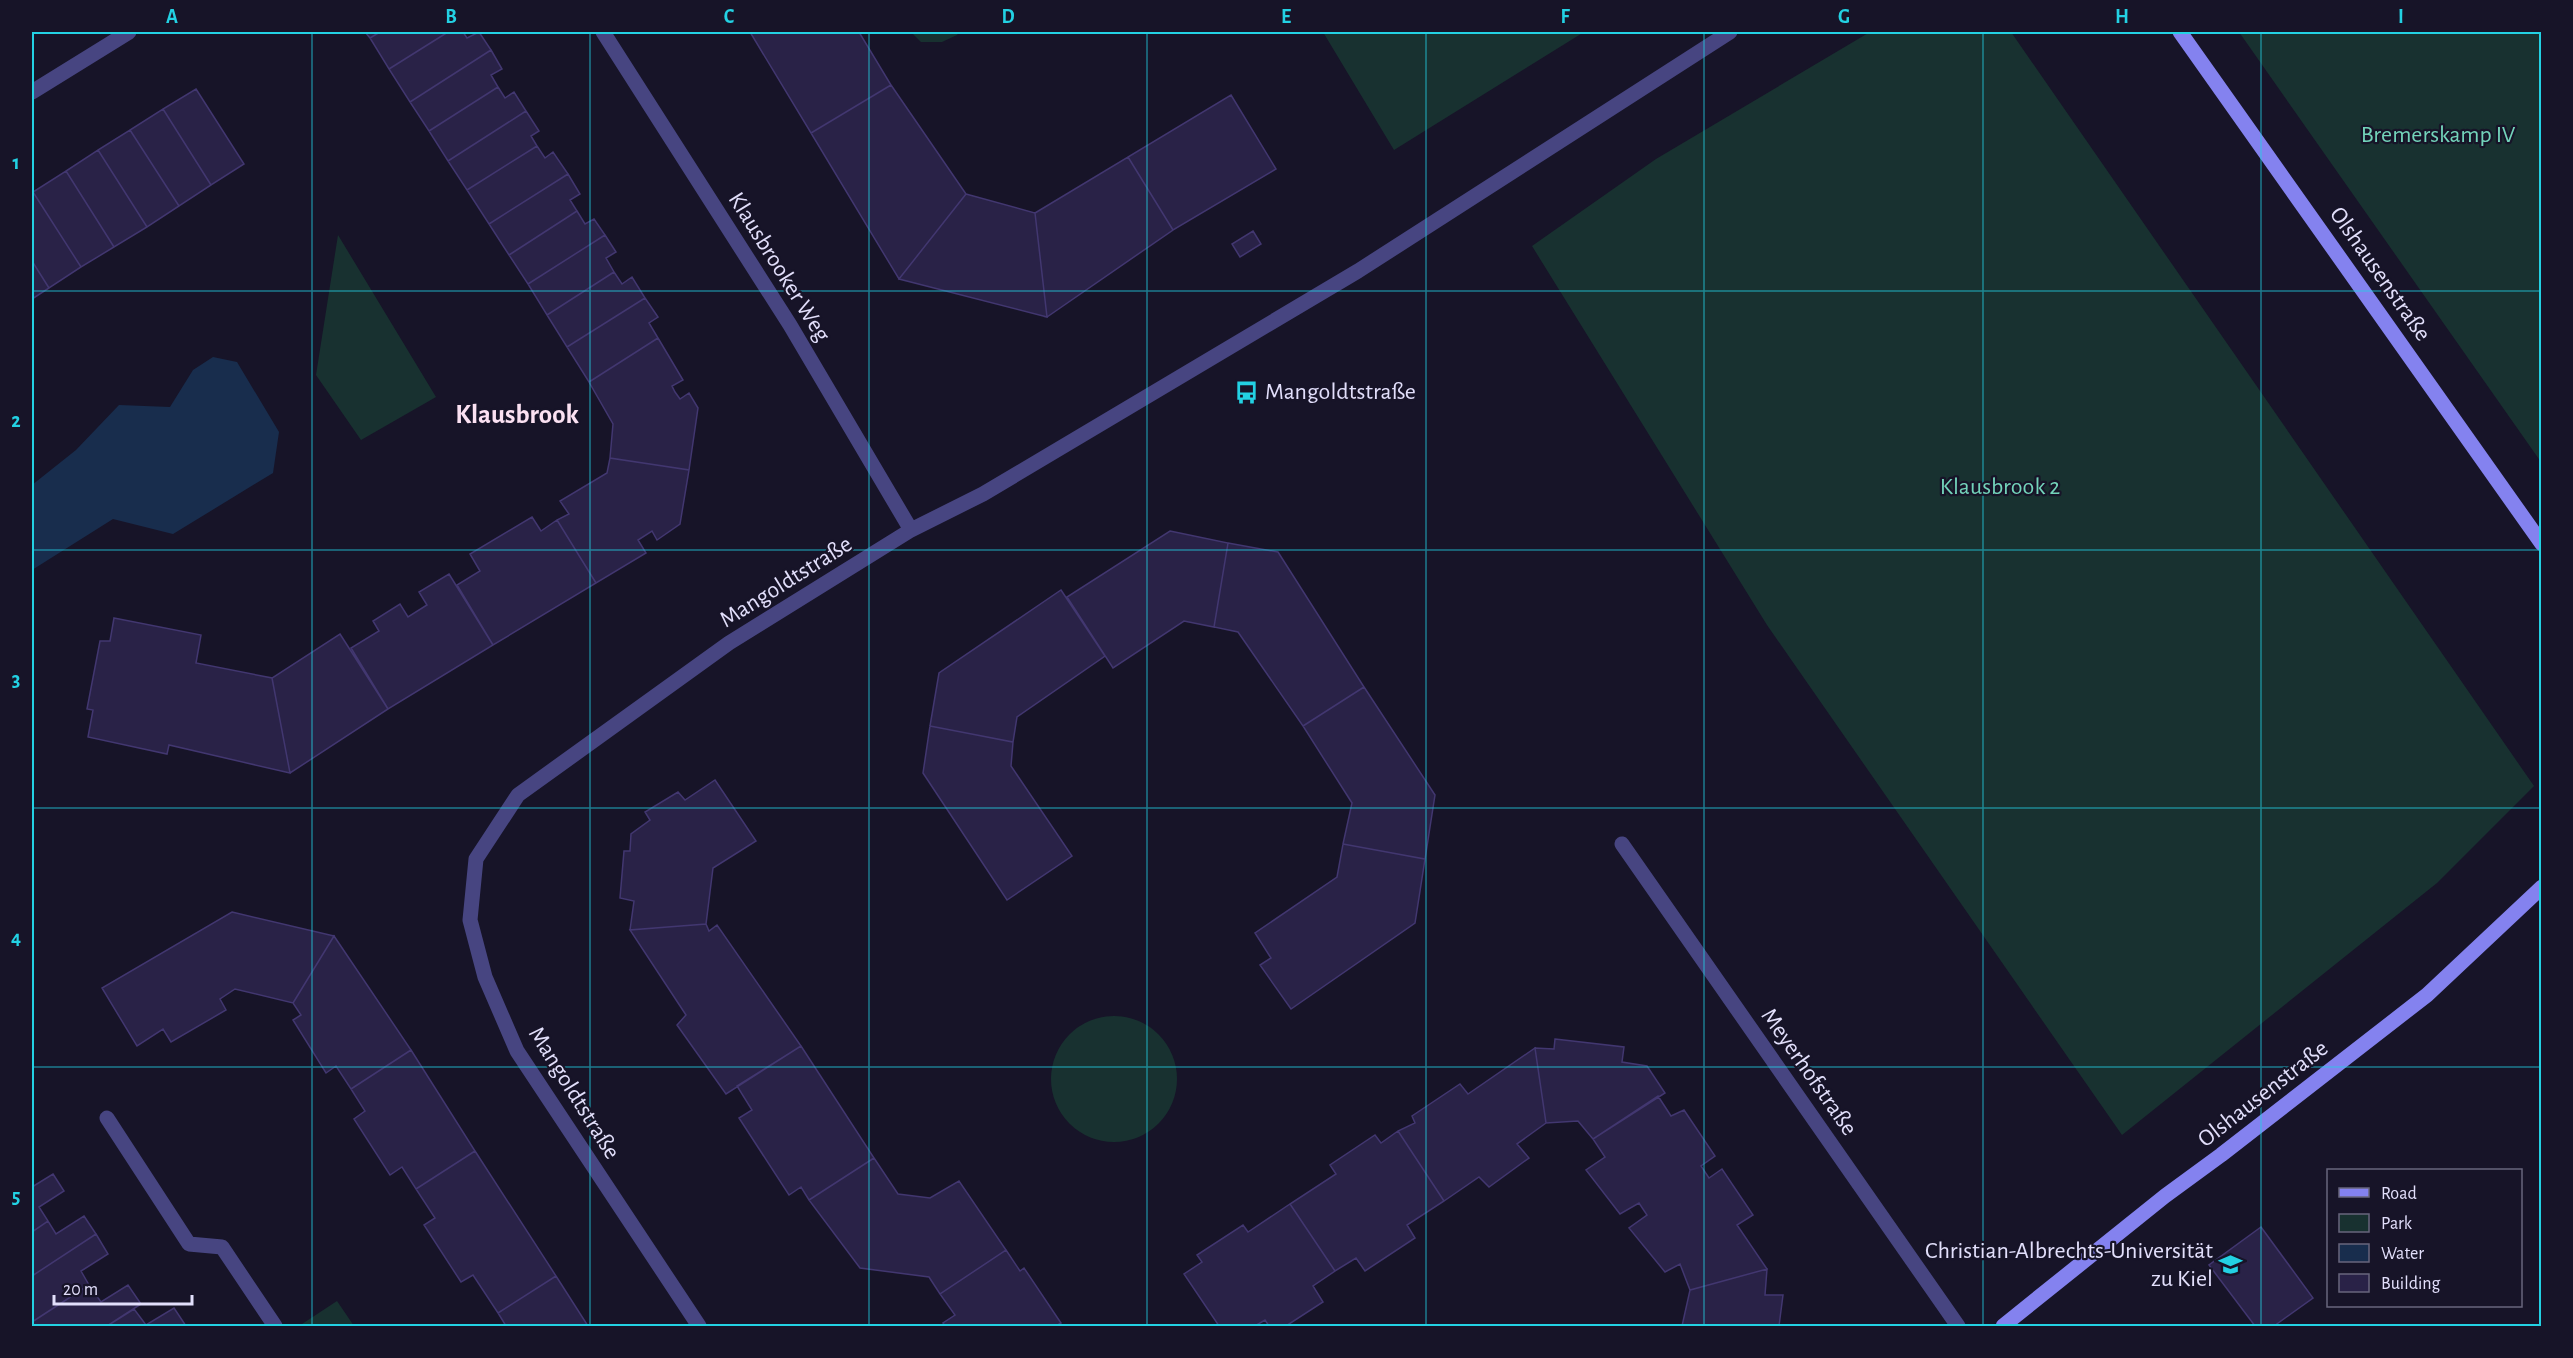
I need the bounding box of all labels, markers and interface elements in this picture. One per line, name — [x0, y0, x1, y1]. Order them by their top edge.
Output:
text: A — [166, 7, 178, 27]
text: B — [445, 7, 457, 27]
text: C — [724, 7, 735, 27]
text: D — [1001, 7, 1015, 27]
text: E — [1281, 7, 1291, 27]
text: F — [1560, 7, 1570, 27]
text: G — [1838, 7, 1850, 27]
text: H — [2115, 7, 2129, 27]
text: I — [2398, 7, 2404, 27]
park label: Bremerskamp IV — [2361, 123, 2516, 147]
text: 1 — [12, 153, 20, 173]
street label: Klausbrooker Weg — [724, 188, 835, 346]
street label: Olshausenstraße — [2325, 203, 2435, 345]
bus stop icon: Mangoldtstraße — [1234, 379, 1260, 405]
place label: Mangoldtstraße — [1265, 380, 1416, 404]
district label: Klausbrook — [455, 401, 579, 428]
text: 2 — [11, 411, 21, 431]
park label: Klausbrook 2 — [1940, 475, 2060, 499]
street label: Mangoldtstraße — [716, 532, 856, 632]
text: 3 — [12, 670, 20, 690]
text: 4 — [11, 928, 21, 948]
street label: Meyerhofstraße — [1756, 1004, 1862, 1140]
street label: Mangoldtstraße — [524, 1023, 624, 1163]
street label: Olshausenstraße — [2193, 1036, 2333, 1152]
legend — [2327, 1169, 2522, 1307]
text: Road — [2381, 1185, 2417, 1203]
text: 5 — [12, 1187, 20, 1207]
text: Park — [2381, 1215, 2413, 1233]
place label: Christian-Albrechts-Universität zu Kiel — [1925, 1239, 2213, 1291]
text: Water — [2381, 1245, 2424, 1263]
school or university icon: Christian-Albrechts-Universität zu Kiel — [2218, 1252, 2244, 1278]
scale bar — [54, 1268, 192, 1306]
text: Building — [2381, 1275, 2441, 1293]
text: 20 m — [63, 1281, 98, 1299]

